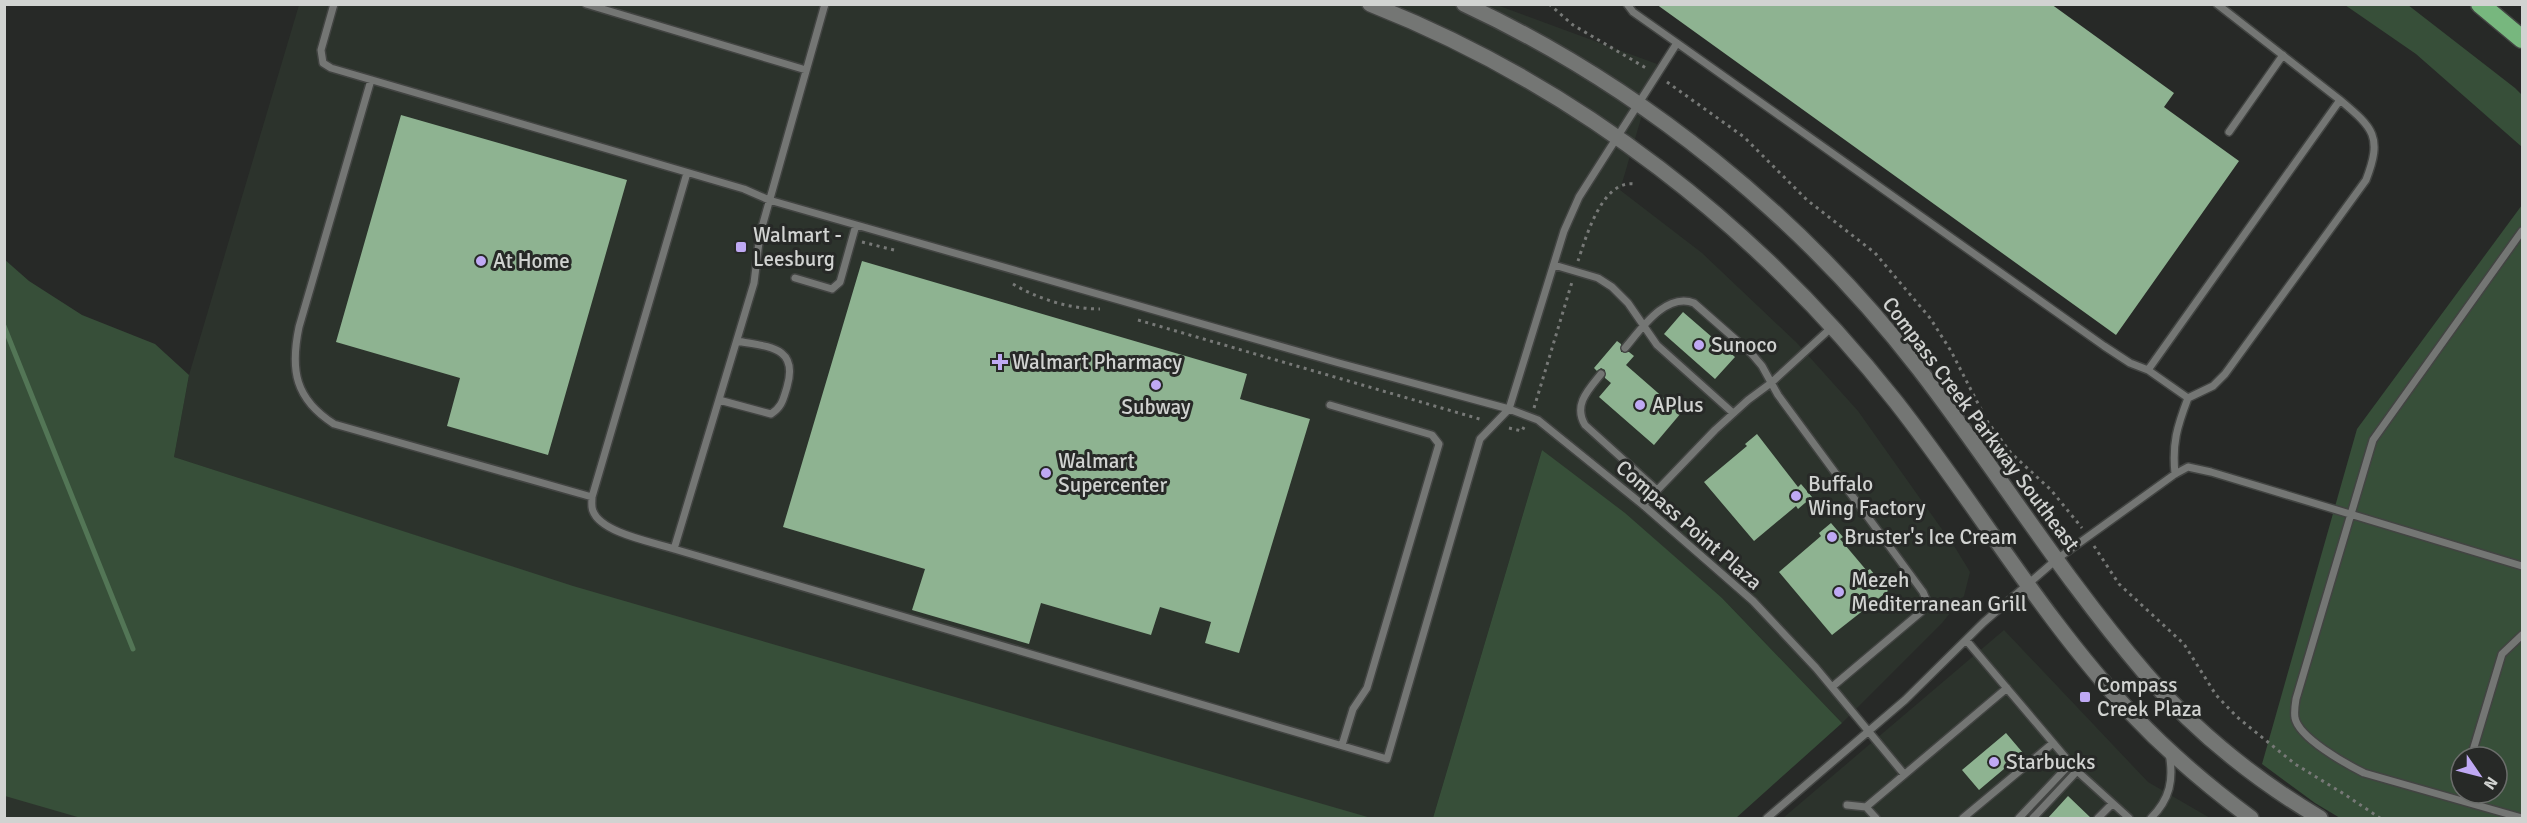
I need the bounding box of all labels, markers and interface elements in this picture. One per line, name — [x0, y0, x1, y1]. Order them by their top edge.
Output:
place label: Walmart - Leesburg — [753, 222, 842, 272]
marker: Walmart - Leesburg — [734, 240, 748, 254]
place label: At Home — [493, 248, 570, 274]
marker: At Home — [474, 254, 488, 268]
street label: Compass Creek Parkway Southeast — [1877, 292, 2085, 556]
place label: Sunoco — [1711, 332, 1777, 358]
marker: Sunoco — [1692, 338, 1706, 352]
place label: Walmart Pharmacy — [1012, 349, 1182, 375]
marker: Walmart Pharmacy — [993, 355, 1007, 369]
marker: Subway — [1149, 378, 1163, 392]
place label: APlus — [1652, 392, 1703, 418]
place label: Subway — [1121, 394, 1191, 420]
marker: APlus — [1633, 398, 1647, 412]
place label: Walmart Supercenter — [1058, 448, 1168, 498]
street label: Compass Point Plaza — [1611, 454, 1767, 596]
marker: Walmart Supercenter — [1039, 466, 1053, 480]
place label: Buffalo Wing Factory — [1808, 471, 1926, 521]
marker: Buffalo Wing Factory — [1789, 489, 1803, 503]
place label: Bruster's Ice Cream — [1844, 524, 2017, 550]
marker: Bruster's Ice Cream — [1825, 530, 1839, 544]
place label: Mezeh Mediterranean Grill — [1851, 567, 2027, 617]
marker: Mezeh Mediterranean Grill — [1832, 585, 1846, 599]
place label: Compass Creek Plaza — [2097, 672, 2202, 722]
marker: Compass Creek Plaza — [2078, 690, 2092, 704]
north arrow — [2449, 745, 2509, 805]
place label: Starbucks — [2006, 749, 2096, 775]
marker: Starbucks — [1987, 755, 2001, 769]
text: N — [2479, 773, 2502, 793]

